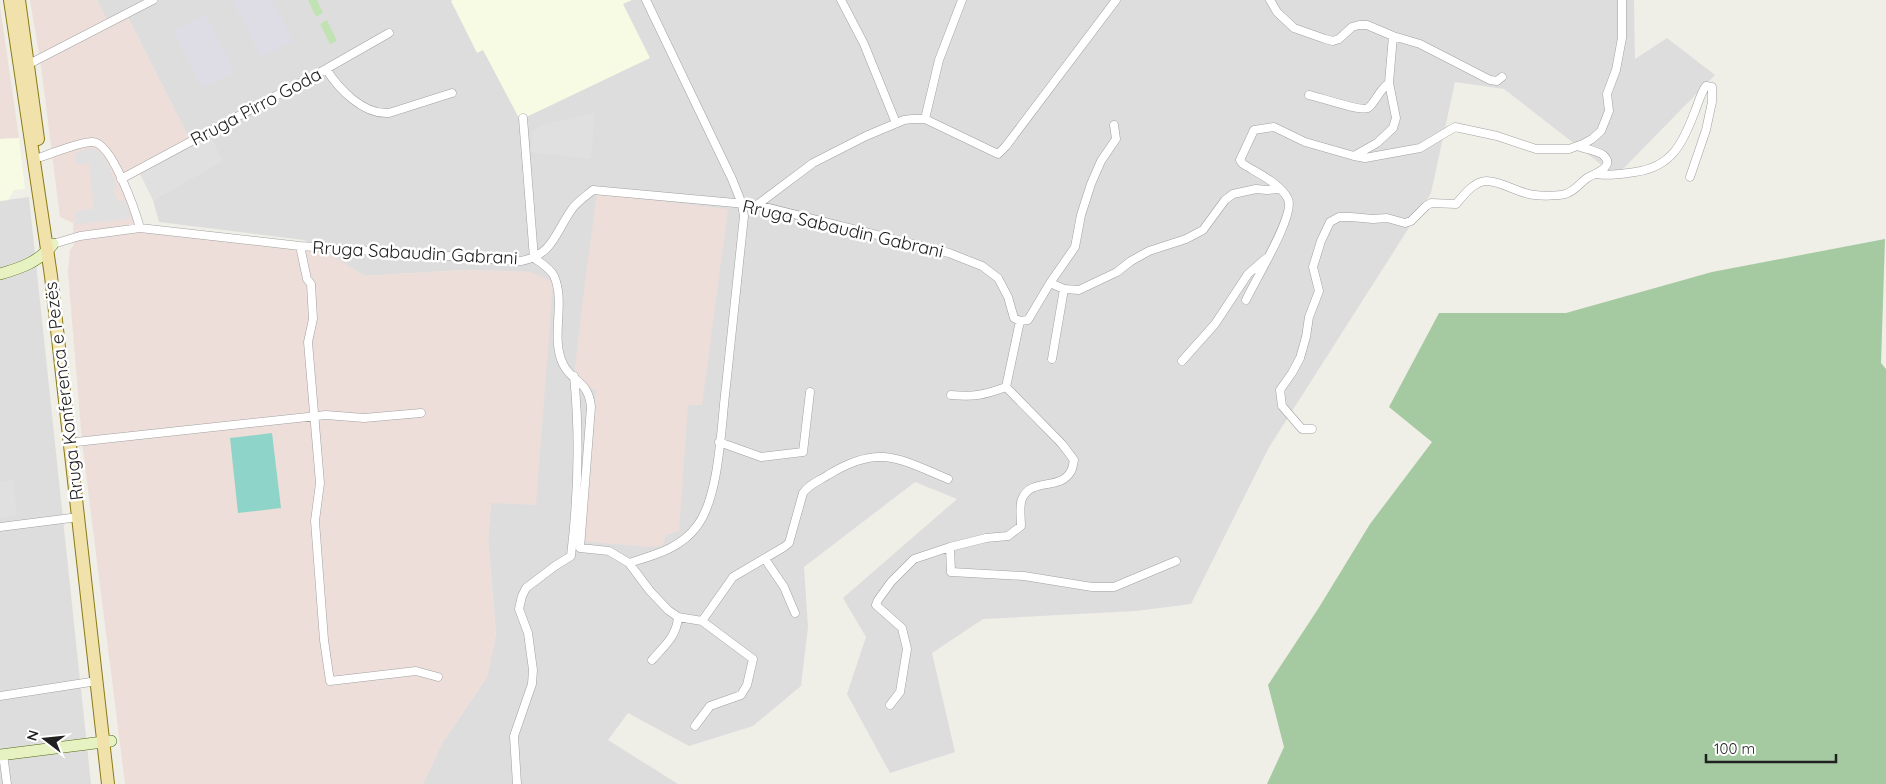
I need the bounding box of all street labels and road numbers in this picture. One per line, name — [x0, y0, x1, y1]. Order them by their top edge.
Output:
street label: Rruga Pirro Goda — [186, 62, 325, 151]
street label: Rruga Sabaudin Gabrani — [740, 194, 946, 263]
street label: Rruga Sabaudin Gabrani — [312, 236, 518, 269]
street label: Rruga Konferenca e Pezës — [39, 280, 88, 502]

